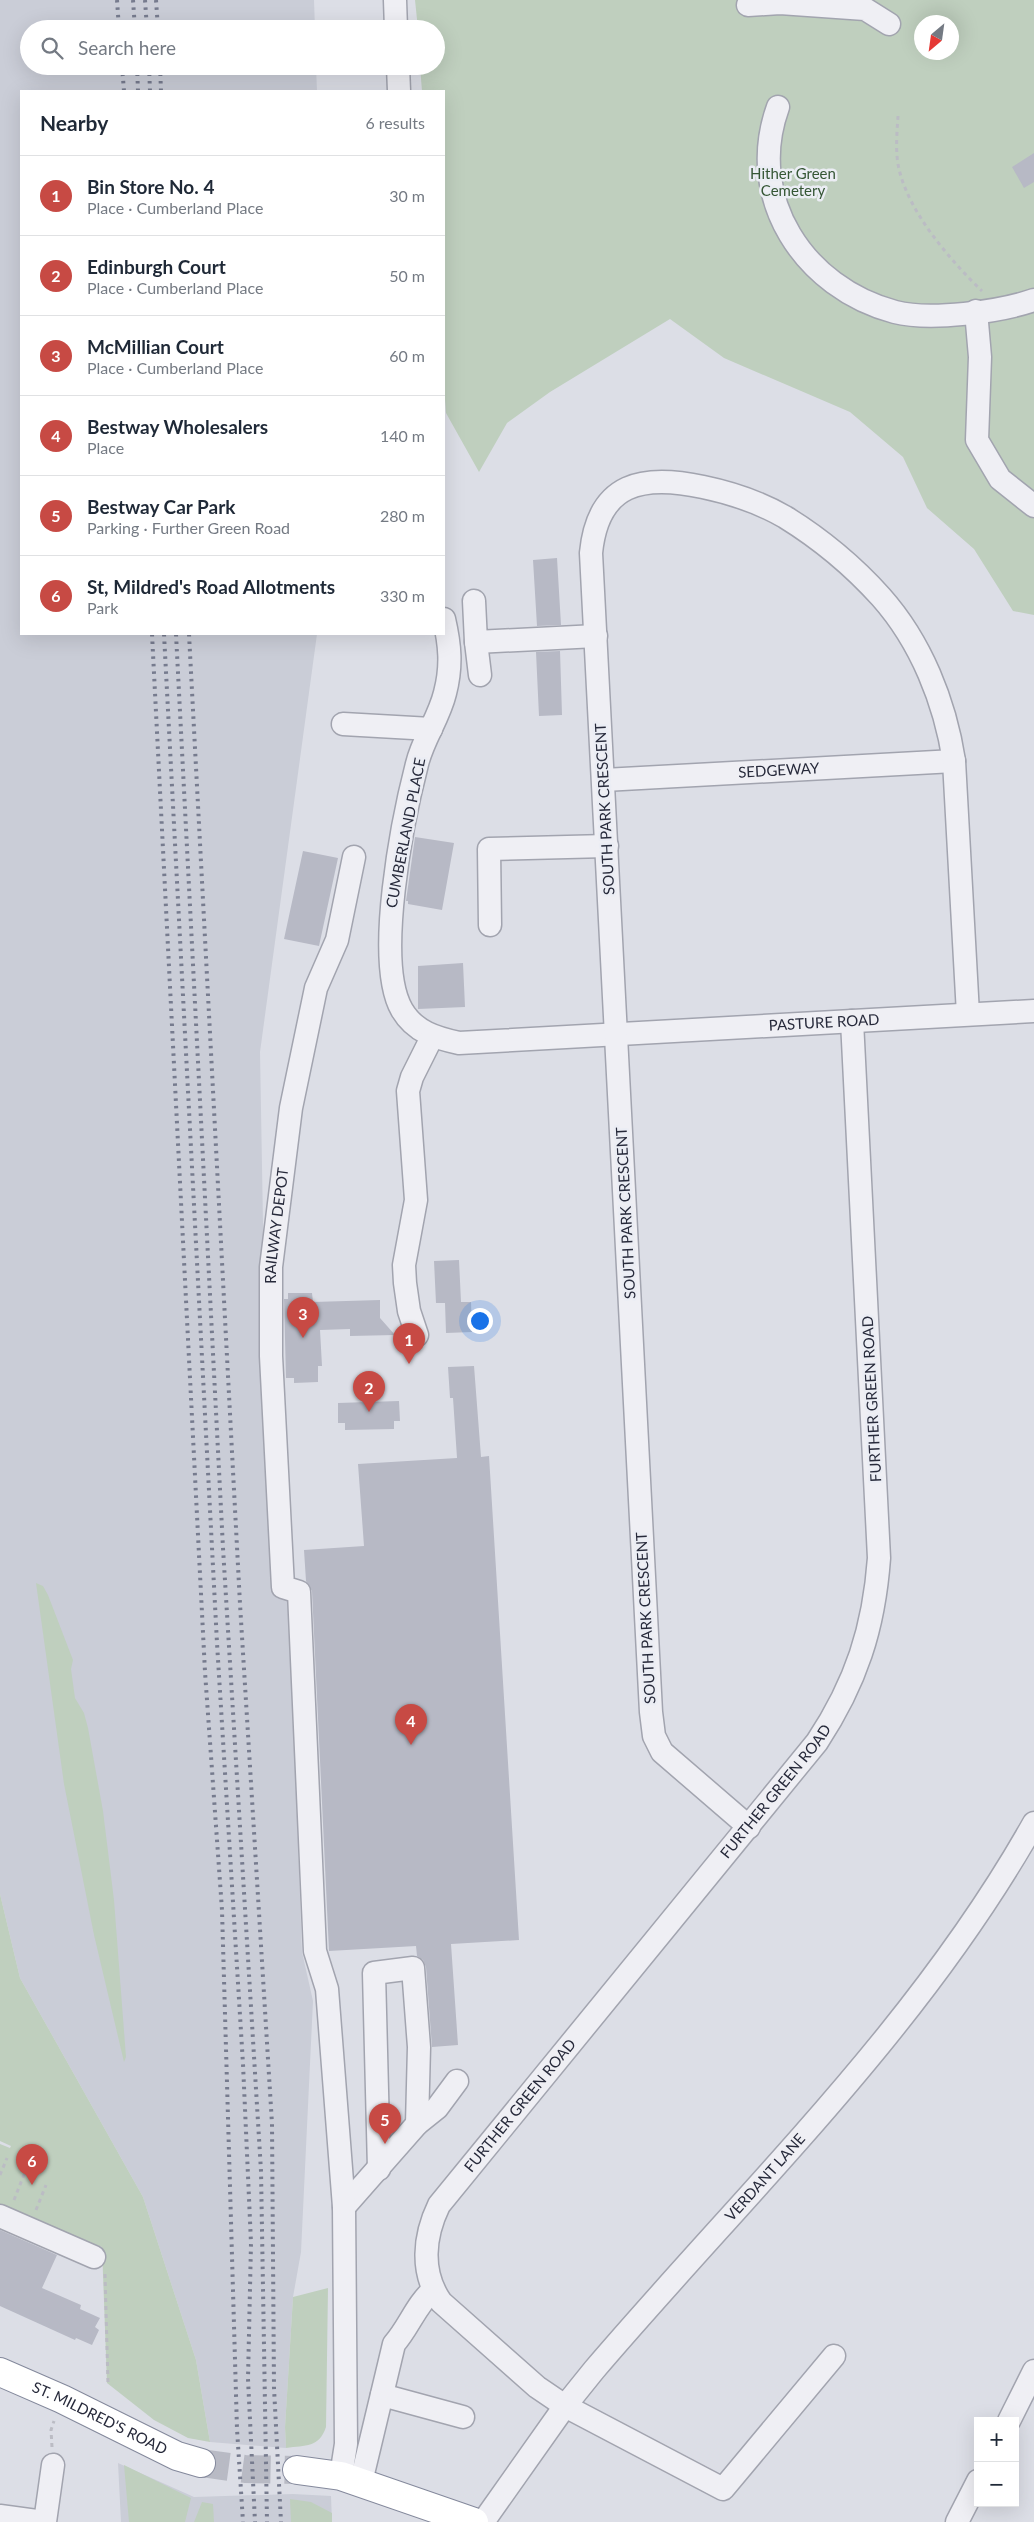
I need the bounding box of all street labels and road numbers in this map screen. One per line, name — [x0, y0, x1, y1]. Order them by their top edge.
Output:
street label: SOUTH PARK CRESCENT — [591, 722, 617, 895]
street label: CUMBERLAND PLACE — [382, 756, 428, 909]
street label: SEDGEWAY — [738, 758, 820, 781]
street label: PASTURE ROAD — [768, 1010, 880, 1034]
street label: SOUTH PARK CRESCENT — [612, 1126, 638, 1299]
street label: RAILWAY DEPOT — [261, 1166, 291, 1284]
street label: FURTHER GREEN ROAD — [858, 1316, 884, 1483]
street label: SOUTH PARK CRESCENT — [632, 1531, 658, 1704]
street label: FURTHER GREEN ROAD — [716, 1721, 834, 1861]
street label: FURTHER GREEN ROAD — [460, 2035, 579, 2175]
street label: VERDANT LANE — [721, 2129, 808, 2224]
street label: ST. MILDRED'S ROAD — [30, 2377, 171, 2458]

